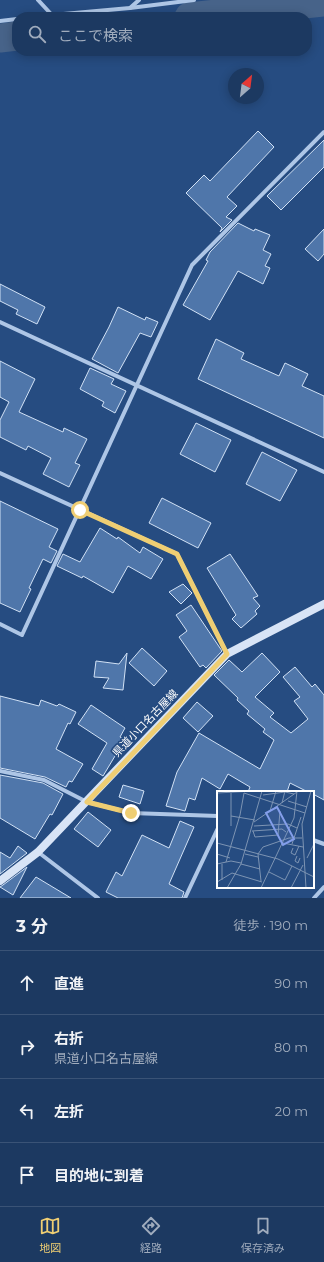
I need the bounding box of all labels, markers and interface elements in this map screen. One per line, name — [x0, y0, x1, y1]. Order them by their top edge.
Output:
search box — [12, 12, 312, 56]
icon: search — [26, 23, 48, 45]
text: ここで検索 — [58, 26, 133, 45]
north arrow — [228, 68, 264, 104]
route start — [71, 501, 89, 519]
street label: 県道小口名古屋線 — [109, 686, 181, 760]
inset map — [217, 791, 314, 888]
route end — [122, 804, 140, 822]
text: 3 分 — [16, 916, 48, 936]
text: 徒歩 · 190 m — [233, 917, 308, 933]
icon: ahead — [16, 972, 38, 994]
text: 直進 — [54, 974, 84, 993]
text: 90 m — [274, 975, 308, 991]
text: 右折 — [54, 1029, 84, 1048]
icon: right — [16, 1036, 38, 1058]
text: 80 m — [274, 1039, 308, 1055]
text: 県道小口名古屋線 — [54, 1050, 158, 1066]
icon: left — [16, 1100, 38, 1122]
text: 左折 — [54, 1102, 84, 1121]
text: 20 m — [275, 1103, 308, 1119]
icon: arrive — [16, 1164, 38, 1186]
text: 目的地に到着 — [54, 1166, 144, 1185]
tab: 地図 — [39, 1215, 61, 1255]
tab: 経路 — [140, 1215, 162, 1255]
tab: 保存済み — [241, 1215, 285, 1255]

